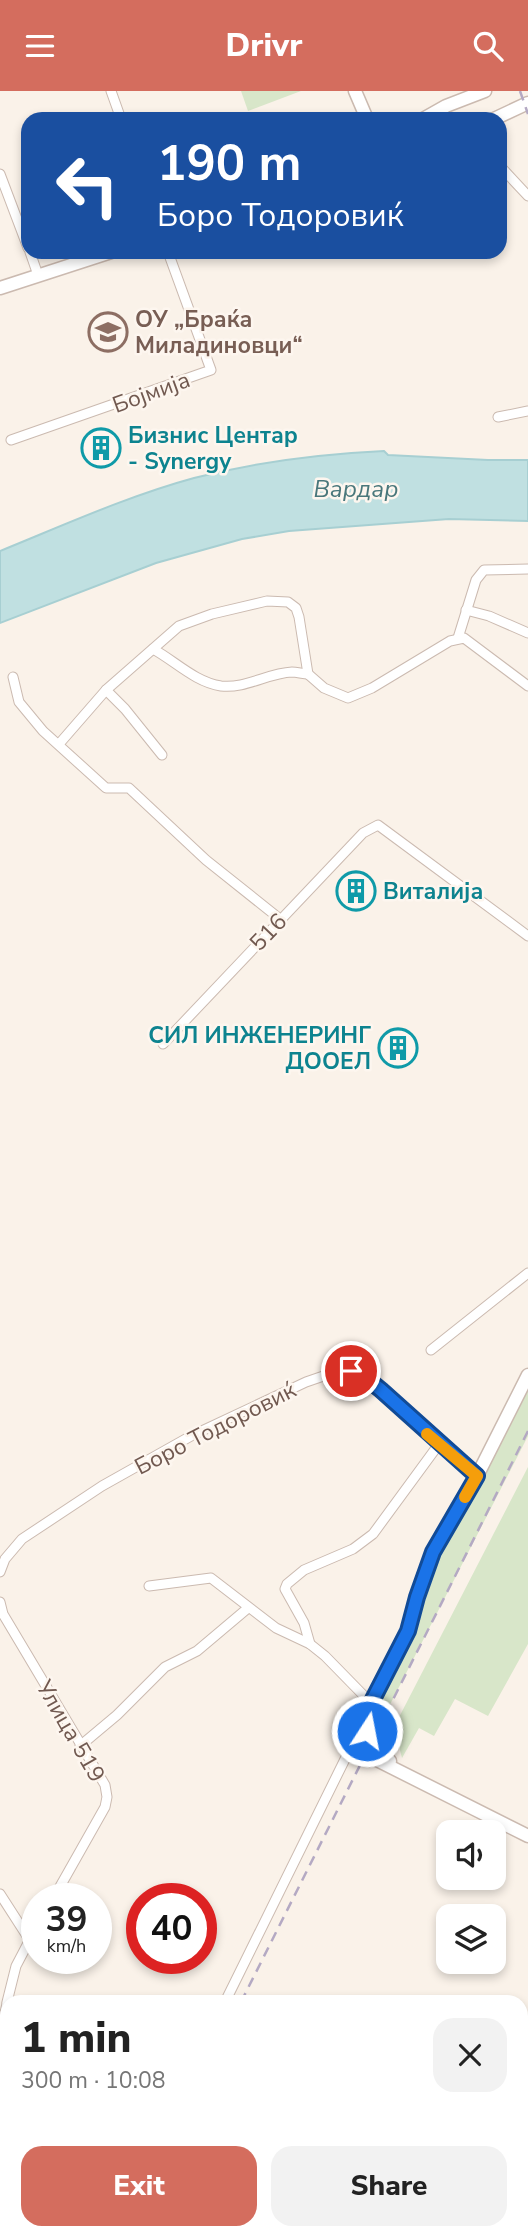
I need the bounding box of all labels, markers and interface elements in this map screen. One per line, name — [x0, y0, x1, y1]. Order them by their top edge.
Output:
text: Drivr — [226, 24, 302, 67]
icon: menu — [21, 27, 59, 65]
icon: search — [469, 27, 507, 65]
text: 190 m — [157, 130, 301, 197]
icon: left — [42, 140, 133, 231]
text: Боро Тодоровиќ — [157, 194, 404, 237]
place label: ОУ „Браќа Миладиновци“ — [135, 304, 303, 361]
school or university icon: ОУ „Браќа Миладиновци“ — [87, 311, 129, 353]
street label: Бојмија — [108, 364, 194, 421]
place label: Бизнис Центар - Synergy — [128, 420, 298, 477]
building icon: Бизнис Центар - Synergy — [80, 427, 122, 469]
water label: Вардар — [314, 473, 398, 505]
building icon: Виталија — [335, 870, 377, 912]
place label: Виталија — [383, 876, 483, 907]
street label: 516 — [243, 907, 294, 958]
place label: СИЛ ИНЖЕНЕРИНГ ДООЕЛ — [148, 1020, 371, 1077]
building icon: СИЛ ИНЖЕНЕРИНГ ДООЕЛ — [377, 1027, 419, 1069]
pin — [321, 1341, 381, 1401]
icon: arrive — [332, 1352, 370, 1390]
street label: Боро Тодоровиќ — [129, 1374, 302, 1482]
street label: Улица 519 — [28, 1674, 112, 1788]
position arrow — [330, 1694, 404, 1768]
map controls — [436, 1820, 506, 1974]
button: sound — [436, 1820, 506, 1890]
speed limit sign: 40 — [126, 1883, 217, 1974]
text: 39 — [45, 1896, 88, 1943]
button: layers — [436, 1904, 506, 1974]
text: km/h — [47, 1934, 86, 1958]
text: 1 min — [21, 2010, 131, 2067]
button: close — [433, 2018, 507, 2092]
text: 300 m · 10:08 — [21, 2065, 166, 2096]
button: Exit — [21, 2146, 257, 2226]
button: Share — [271, 2146, 507, 2226]

